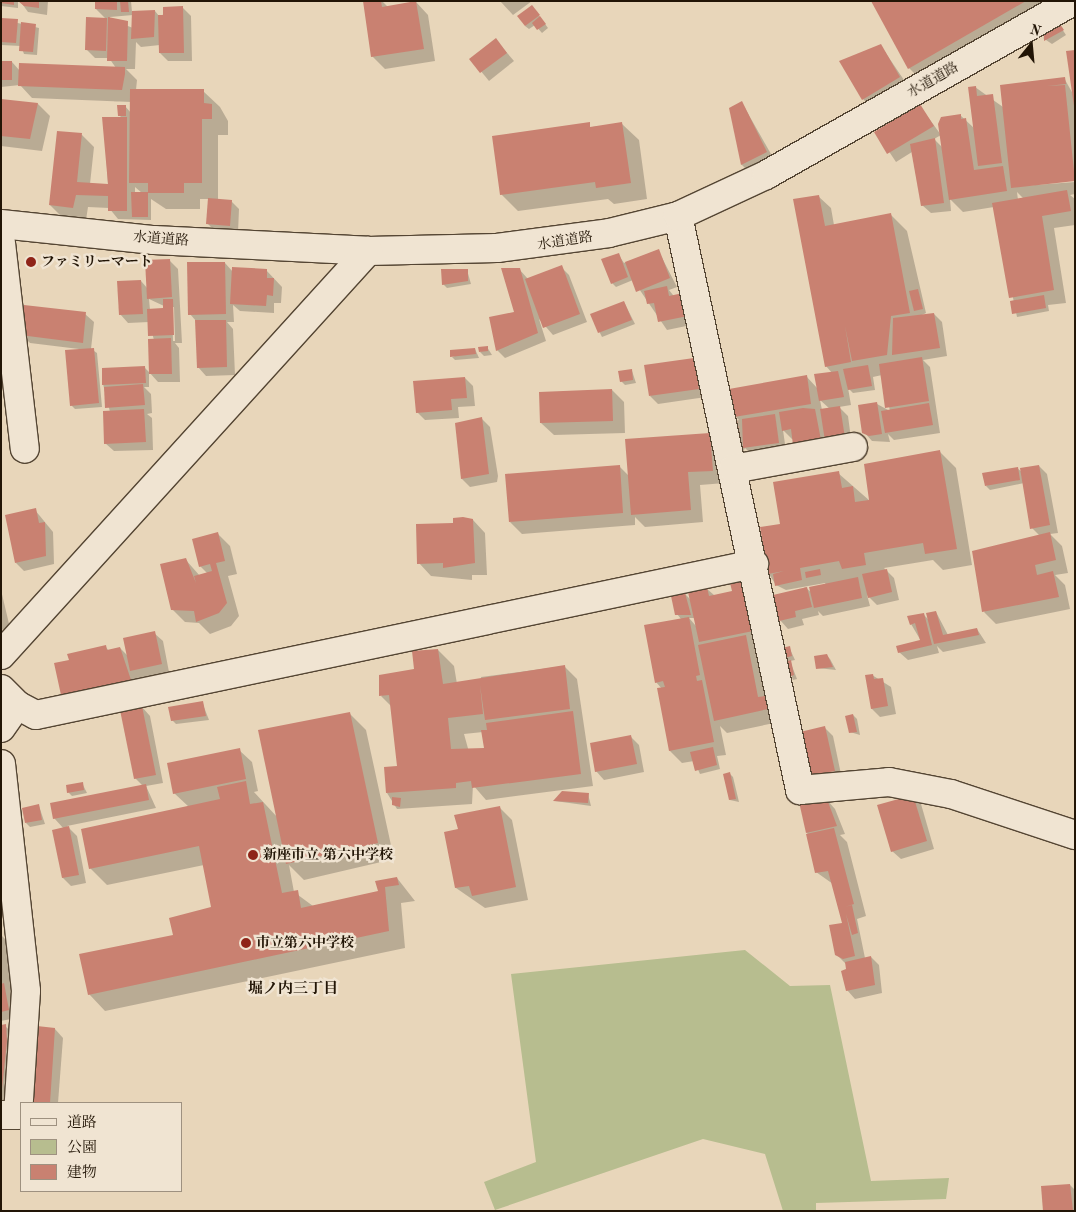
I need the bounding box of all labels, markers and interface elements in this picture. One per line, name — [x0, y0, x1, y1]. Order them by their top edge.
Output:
north arrow — [1006, 20, 1056, 70]
text: N — [1028, 22, 1043, 39]
street label: 水道道路 — [905, 59, 961, 101]
street label: 水道道路 — [536, 228, 594, 254]
street label: 水道道路 — [132, 229, 190, 249]
place label: ファミリーマート — [41, 254, 153, 270]
marker: ファミリーマート — [25, 256, 37, 268]
place label: 新座市立 第六中学校 — [263, 847, 393, 863]
marker: 新座市立 第六中学校 — [247, 849, 259, 861]
place label: 市立第六中学校 — [256, 935, 354, 951]
marker: 市立第六中学校 — [240, 937, 252, 949]
district label: 堀ノ内三丁目 — [248, 981, 338, 999]
legend — [20, 1102, 182, 1192]
text: 道路 — [67, 1116, 97, 1131]
text: 公園 — [67, 1141, 97, 1156]
text: 建物 — [67, 1166, 97, 1181]

